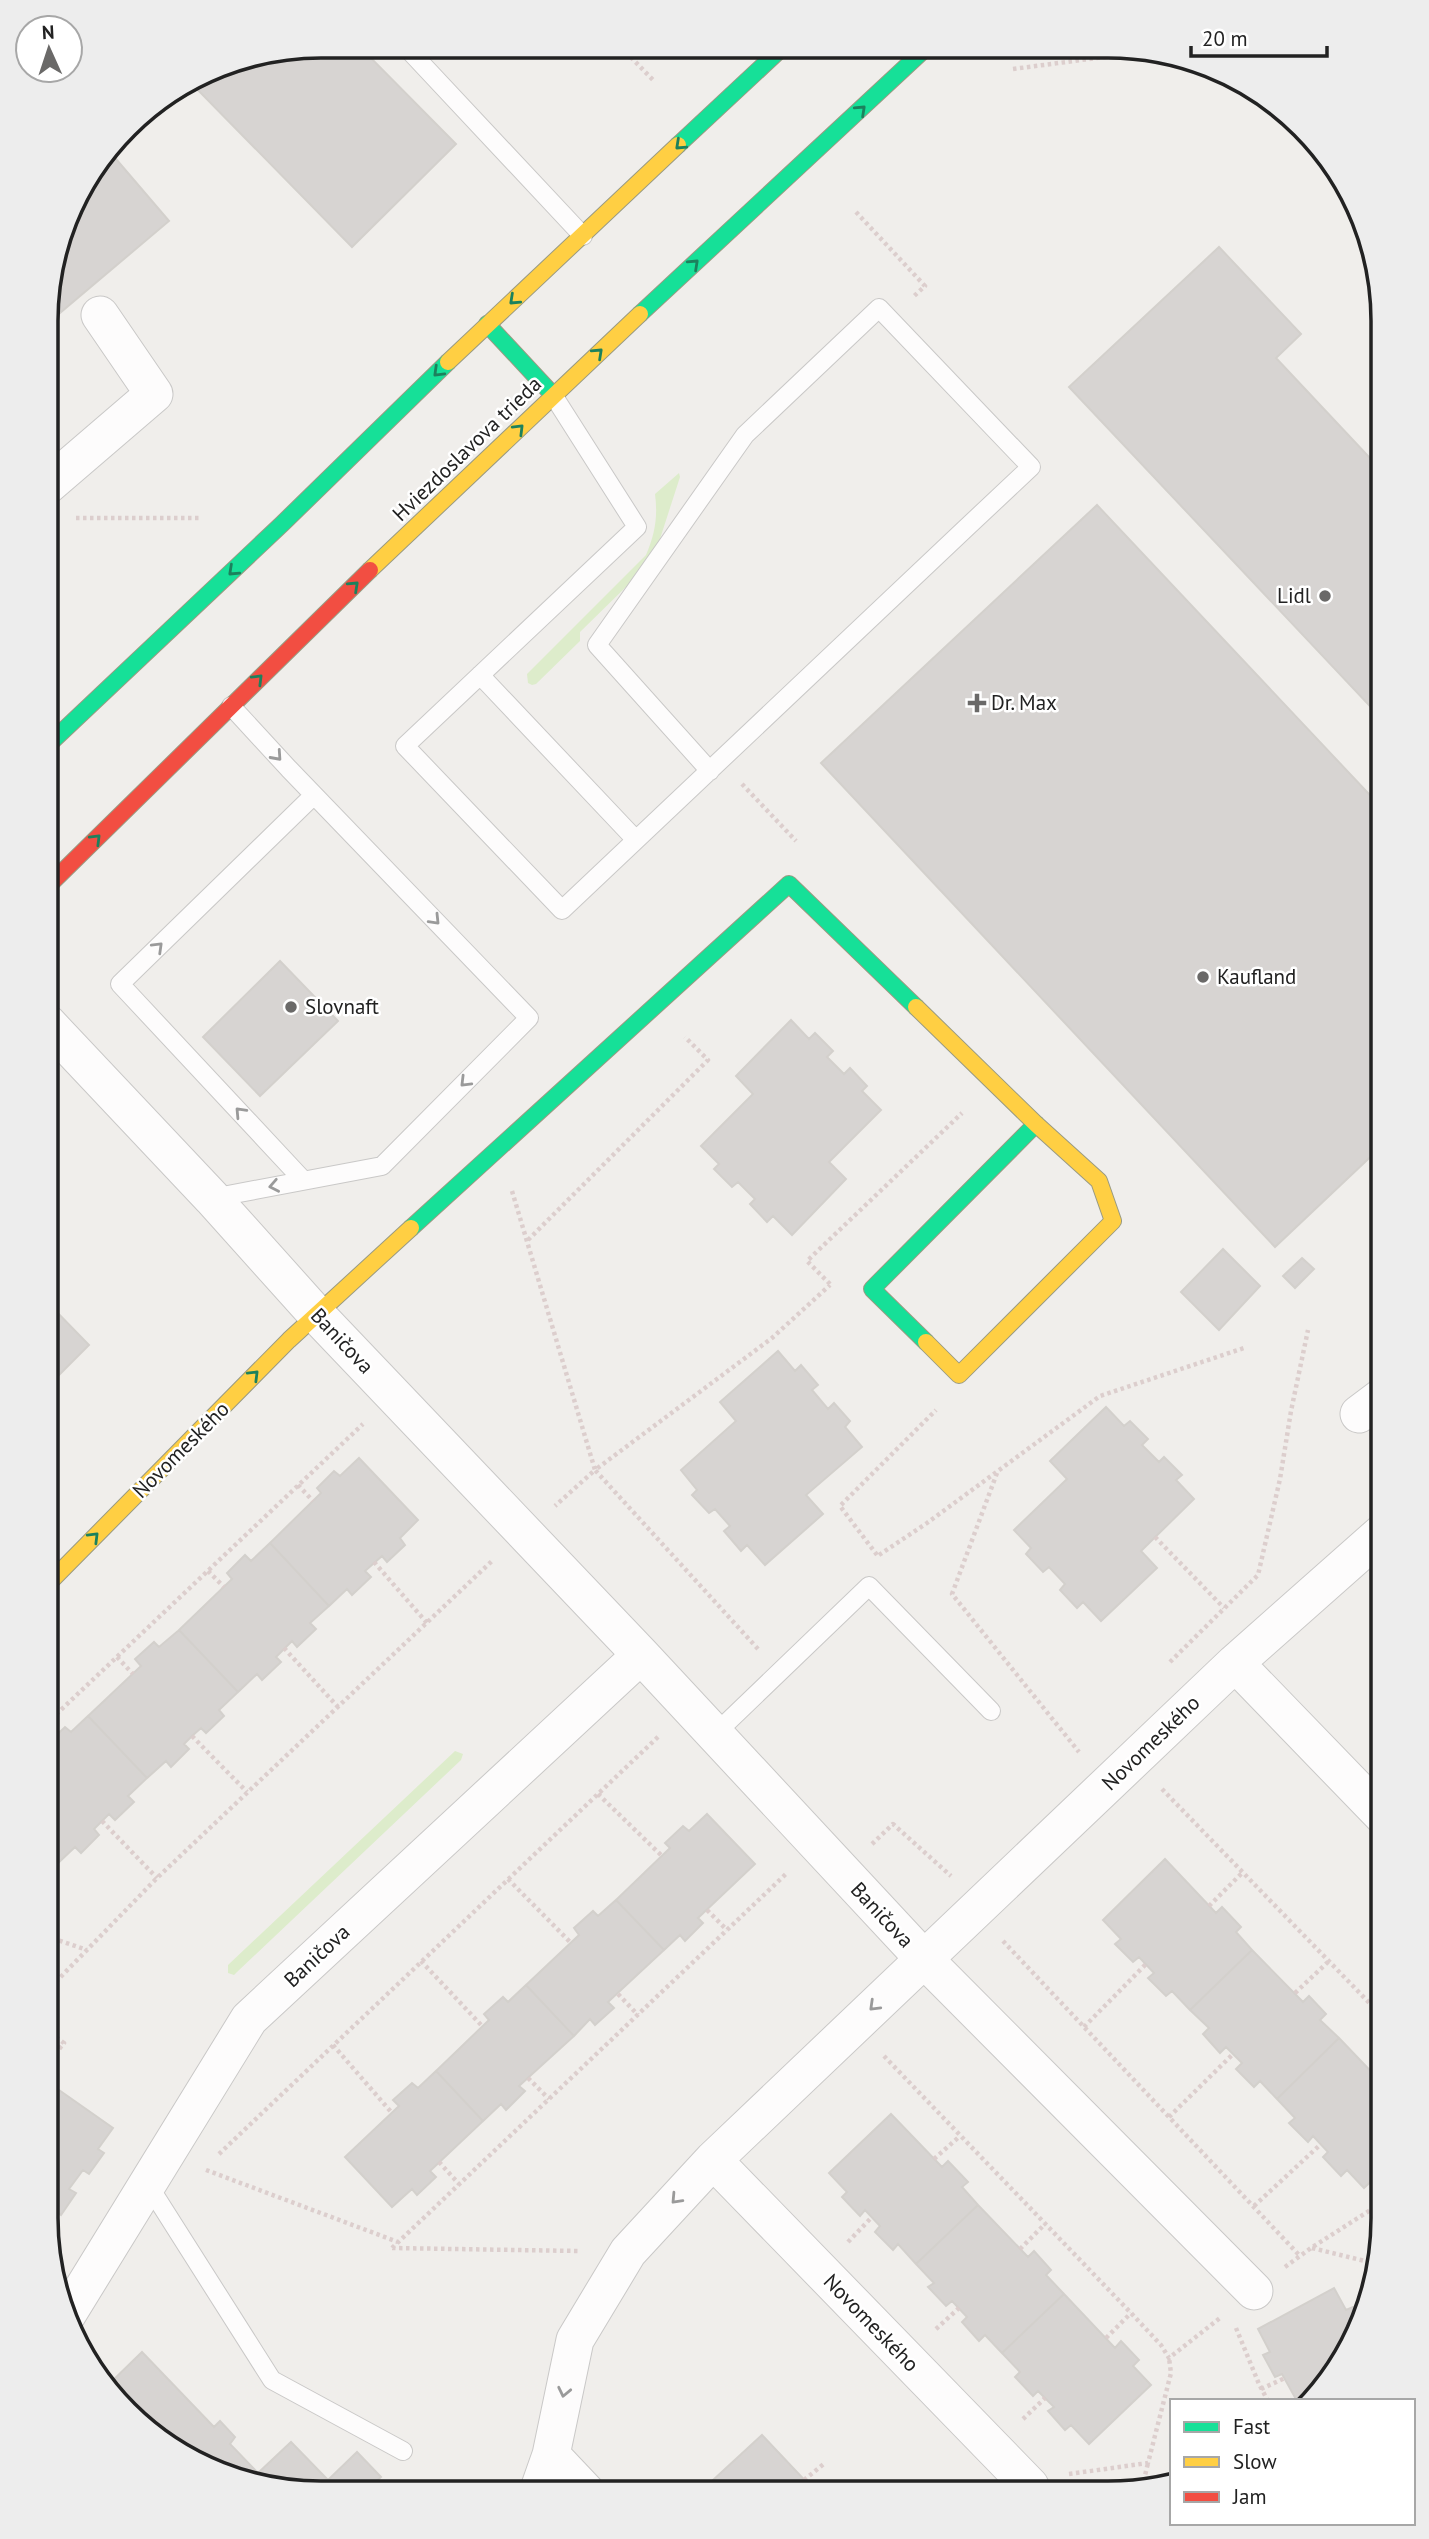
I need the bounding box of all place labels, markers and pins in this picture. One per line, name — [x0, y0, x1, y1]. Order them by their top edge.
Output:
place label: Lidl — [1277, 582, 1311, 609]
marker: Lidl — [1317, 588, 1333, 604]
place label: Dr. Max — [991, 689, 1057, 716]
marker: Dr. Max — [969, 695, 985, 711]
place label: Kaufland — [1217, 963, 1296, 990]
marker: Kaufland — [1195, 969, 1211, 985]
place label: Slovnaft — [305, 993, 379, 1020]
marker: Slovnaft — [283, 999, 299, 1015]

